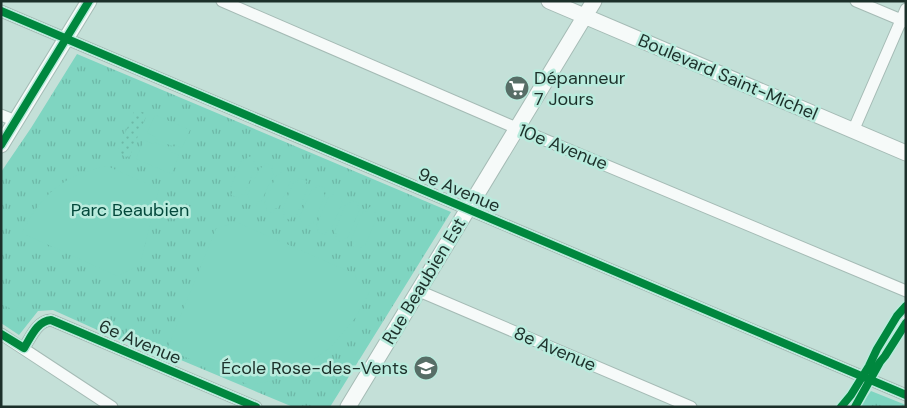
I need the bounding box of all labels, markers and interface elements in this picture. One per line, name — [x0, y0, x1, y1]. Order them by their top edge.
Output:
street label: Boulevard Saint-Michel — [634, 28, 822, 126]
place label: Dépanneur 7 Jours — [534, 66, 626, 111]
supermarket icon: Dépanneur 7 Jours — [504, 75, 530, 101]
street label: 10e Avenue — [515, 118, 611, 176]
street label: 9e Avenue — [414, 162, 504, 218]
park label: Parc Beaubien — [71, 198, 189, 222]
street label: Rue Beaubien Est — [377, 213, 471, 349]
street label: 6e Avenue — [95, 314, 185, 370]
street label: 8e Avenue — [510, 321, 600, 377]
school or university icon: École Rose-des-Vents — [413, 355, 439, 381]
place label: École Rose-des-Vents — [221, 356, 408, 380]

